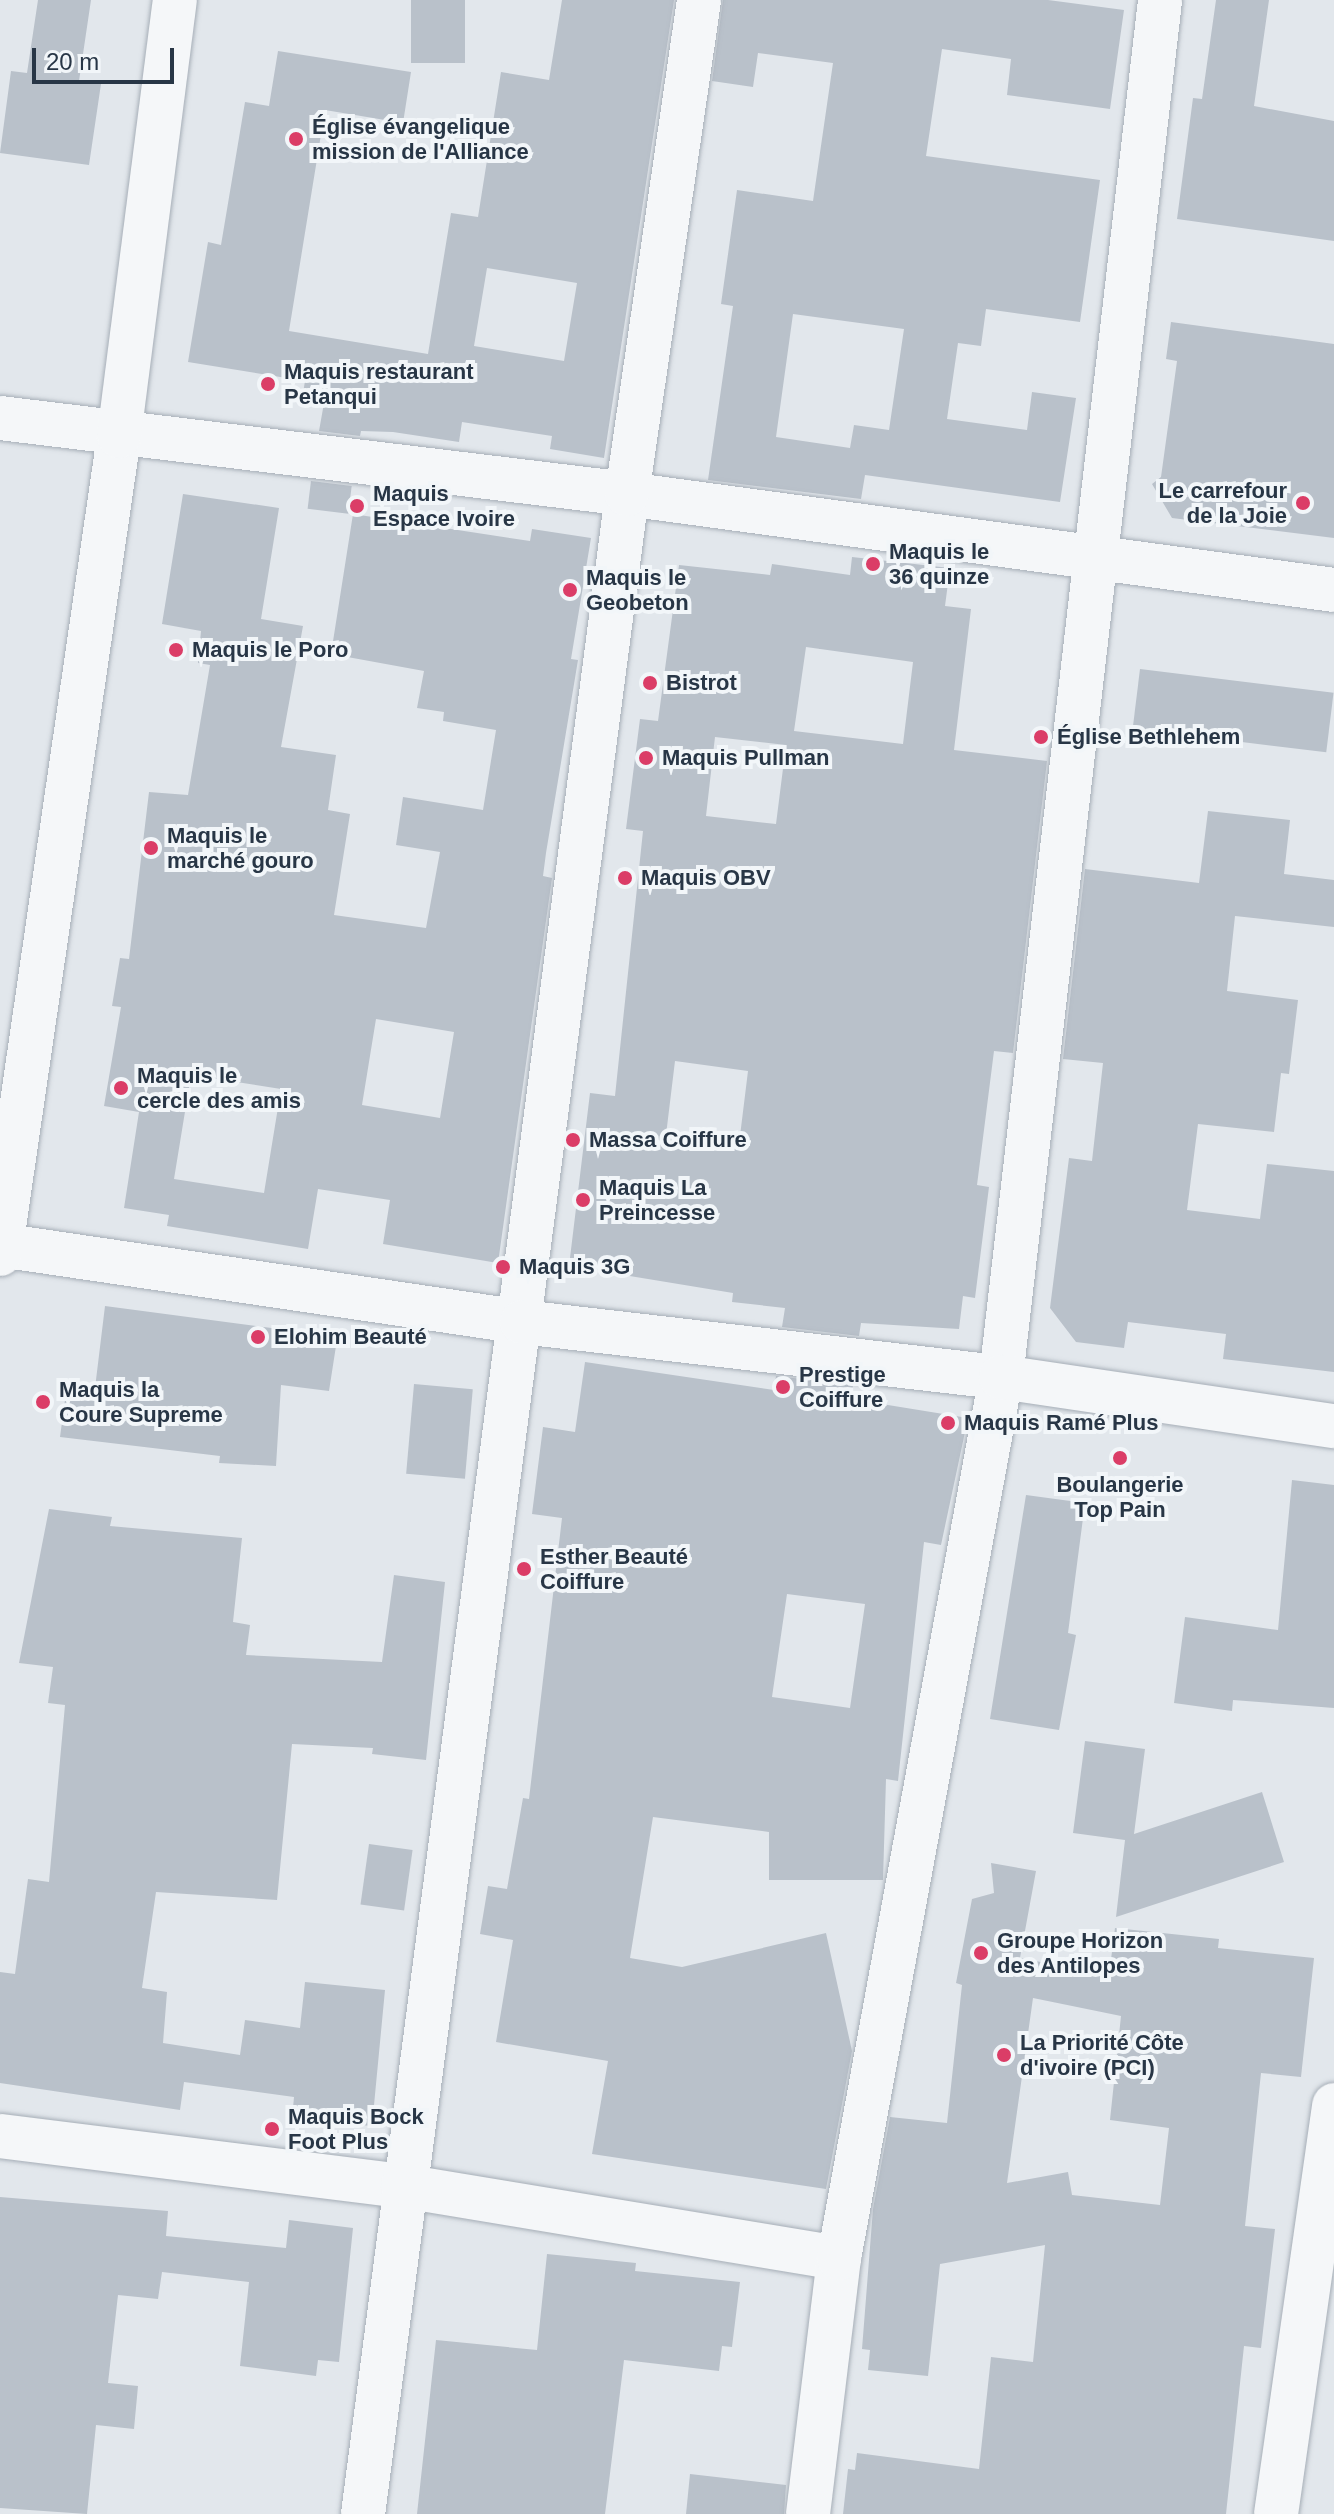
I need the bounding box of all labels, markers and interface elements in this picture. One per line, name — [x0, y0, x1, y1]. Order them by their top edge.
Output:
scale bar — [36, 32, 178, 82]
text: 20 m — [46, 48, 99, 75]
place label: Église évangelique mission de l'Alliance — [312, 113, 529, 164]
marker: Église évangelique mission de l'Alliance — [287, 130, 305, 148]
place label: Maquis restaurant Petanqui — [284, 358, 473, 410]
marker: Maquis restaurant Petanqui — [259, 375, 277, 393]
place label: Le carrefour de la Joie — [1159, 477, 1287, 528]
place label: Maquis Espace Ivoire — [373, 480, 515, 532]
marker: Le carrefour de la Joie — [1294, 494, 1312, 512]
marker: Maquis Espace Ivoire — [348, 497, 366, 515]
place label: Maquis le 36 quinze — [889, 538, 989, 590]
marker: Maquis le 36 quinze — [864, 555, 882, 573]
place label: Maquis le Geobeton — [586, 564, 689, 616]
marker: Maquis le Geobeton — [561, 581, 579, 599]
place label: Maquis le Poro — [192, 637, 348, 663]
marker: Maquis le Poro — [167, 641, 185, 659]
place label: Bistrot — [666, 670, 737, 696]
marker: Bistrot — [641, 674, 659, 692]
place label: Église Bethlehem — [1057, 724, 1240, 750]
marker: Église Bethlehem — [1032, 728, 1050, 746]
place label: Maquis Pullman — [662, 745, 829, 771]
marker: Maquis Pullman — [637, 749, 655, 767]
place label: Maquis le marché gouro — [167, 822, 314, 874]
marker: Maquis le marché gouro — [142, 839, 160, 857]
place label: Maquis OBV — [641, 865, 771, 891]
marker: Maquis OBV — [616, 869, 634, 887]
place label: Maquis le cercle des amis — [137, 1062, 301, 1114]
marker: Maquis le cercle des amis — [112, 1079, 130, 1097]
place label: Massa Coiffure — [589, 1127, 747, 1153]
marker: Massa Coiffure — [564, 1131, 582, 1149]
place label: Maquis La Preincesse — [599, 1174, 715, 1226]
marker: Maquis La Preincesse — [574, 1191, 592, 1209]
place label: Maquis 3G — [519, 1254, 630, 1280]
marker: Maquis 3G — [494, 1258, 512, 1276]
place label: Elohim Beauté — [274, 1324, 427, 1350]
marker: Elohim Beauté — [249, 1328, 267, 1346]
place label: Prestige Coiffure — [799, 1361, 886, 1412]
place label: Maquis la Coure Supreme — [59, 1376, 223, 1428]
marker: Prestige Coiffure — [774, 1378, 792, 1396]
marker: Maquis la Coure Supreme — [34, 1393, 52, 1411]
place label: Maquis Ramé Plus — [964, 1410, 1158, 1436]
marker: Maquis Ramé Plus — [939, 1414, 957, 1432]
marker: Boulangerie Top Pain — [1111, 1449, 1129, 1467]
place label: Boulangerie Top Pain — [1056, 1471, 1184, 1522]
place label: Esther Beauté Coiffure — [540, 1543, 688, 1594]
marker: Esther Beauté Coiffure — [515, 1560, 533, 1578]
place label: Groupe Horizon des Antilopes — [997, 1927, 1163, 1978]
marker: Groupe Horizon des Antilopes — [972, 1944, 990, 1962]
place label: La Priorité Côte d'ivoire (PCI) — [1020, 2029, 1184, 2080]
marker: La Priorité Côte d'ivoire (PCI) — [995, 2046, 1013, 2064]
place label: Maquis Bock Foot Plus — [288, 2103, 424, 2154]
marker: Maquis Bock Foot Plus — [263, 2120, 281, 2138]

